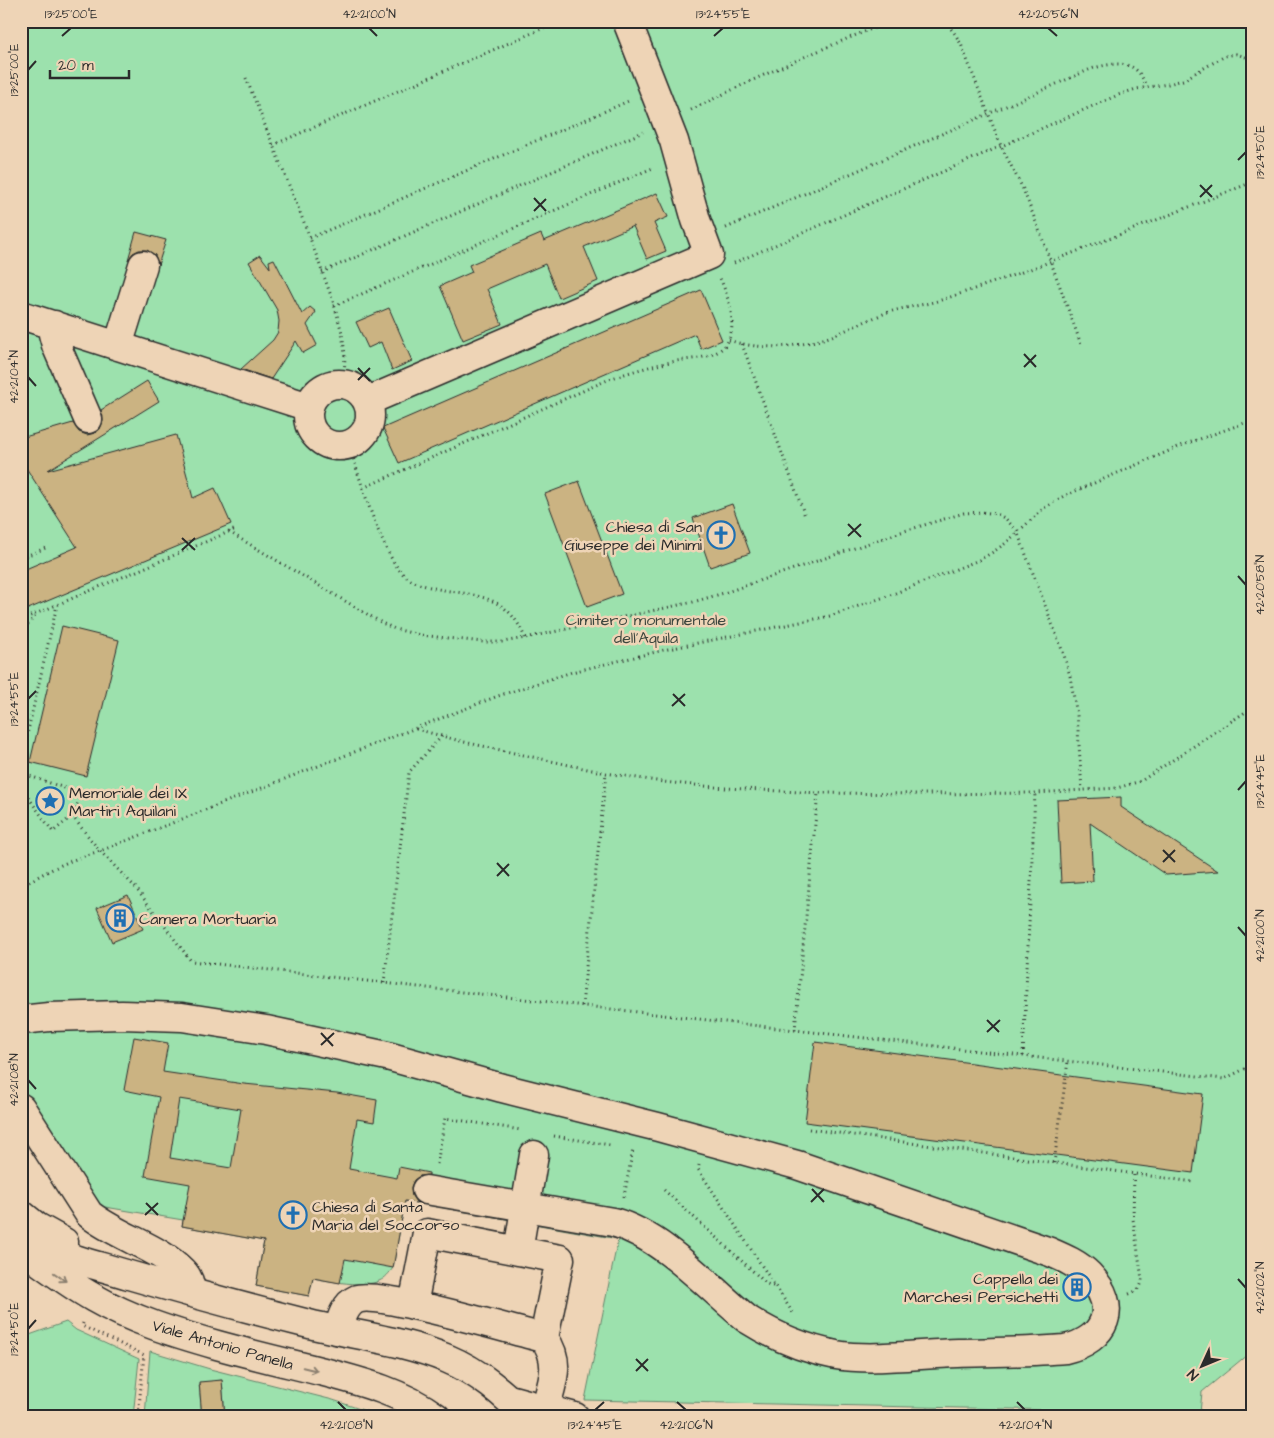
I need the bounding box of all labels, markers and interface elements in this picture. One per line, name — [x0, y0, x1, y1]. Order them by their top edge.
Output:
text: 13°25'00"E — [45, 6, 97, 23]
text: 42°21'00"N — [342, 6, 396, 23]
text: 13°24'55"E — [696, 6, 750, 23]
text: 42°20'56"N — [1018, 6, 1079, 23]
text: 13°25'00"E — [6, 44, 23, 96]
scale bar — [50, 48, 129, 80]
text: 20 m — [58, 55, 94, 76]
text: 13°24'50"E — [1252, 125, 1269, 179]
text: 42°21'04"N — [6, 349, 23, 404]
place label: Chiesa di San Giuseppe dei Minimi — [564, 516, 703, 556]
church icon: Chiesa di San Giuseppe dei Minimi — [706, 520, 736, 550]
text: 42°20'58"N — [1252, 554, 1269, 615]
park label: Cimitero monumentale dell'Aquila — [566, 609, 727, 649]
text: 13°24'55"E — [6, 672, 23, 726]
text: 13°24'45"E — [1252, 754, 1269, 808]
place label: Memoriale dei IX Martiri Aquilani — [69, 782, 187, 822]
place icon: Memoriale dei IX Martiri Aquilani — [35, 786, 65, 816]
building icon: Camera Mortuaria — [105, 903, 135, 933]
place label: Camera Mortuaria — [139, 908, 276, 930]
text: 42°21'00"N — [1252, 909, 1269, 963]
text: 42°21'08"N — [6, 1053, 23, 1107]
place label: Chiesa di Santa Maria del Soccorso — [312, 1196, 459, 1236]
church icon: Chiesa di Santa Maria del Soccorso — [278, 1200, 308, 1230]
text: 42°21'02"N — [1252, 1261, 1269, 1314]
place label: Cappella dei Marchesi Persichetti — [904, 1268, 1059, 1308]
one-way arrow — [53, 1272, 67, 1282]
building icon: Cappella dei Marchesi Persichetti — [1062, 1272, 1092, 1302]
text: 13°24'50"E — [6, 1302, 23, 1356]
street label: Viale Antonio Panella — [150, 1314, 296, 1376]
north arrow — [1176, 1340, 1226, 1390]
one-way arrow — [301, 1364, 317, 1374]
text: N — [1183, 1364, 1204, 1384]
text: 42°21'08"N — [319, 1417, 373, 1434]
text: 13°24'45"E — [568, 1417, 622, 1434]
text: 42°21'06"N — [659, 1417, 713, 1434]
text: 42°21'04"N — [998, 1417, 1053, 1434]

